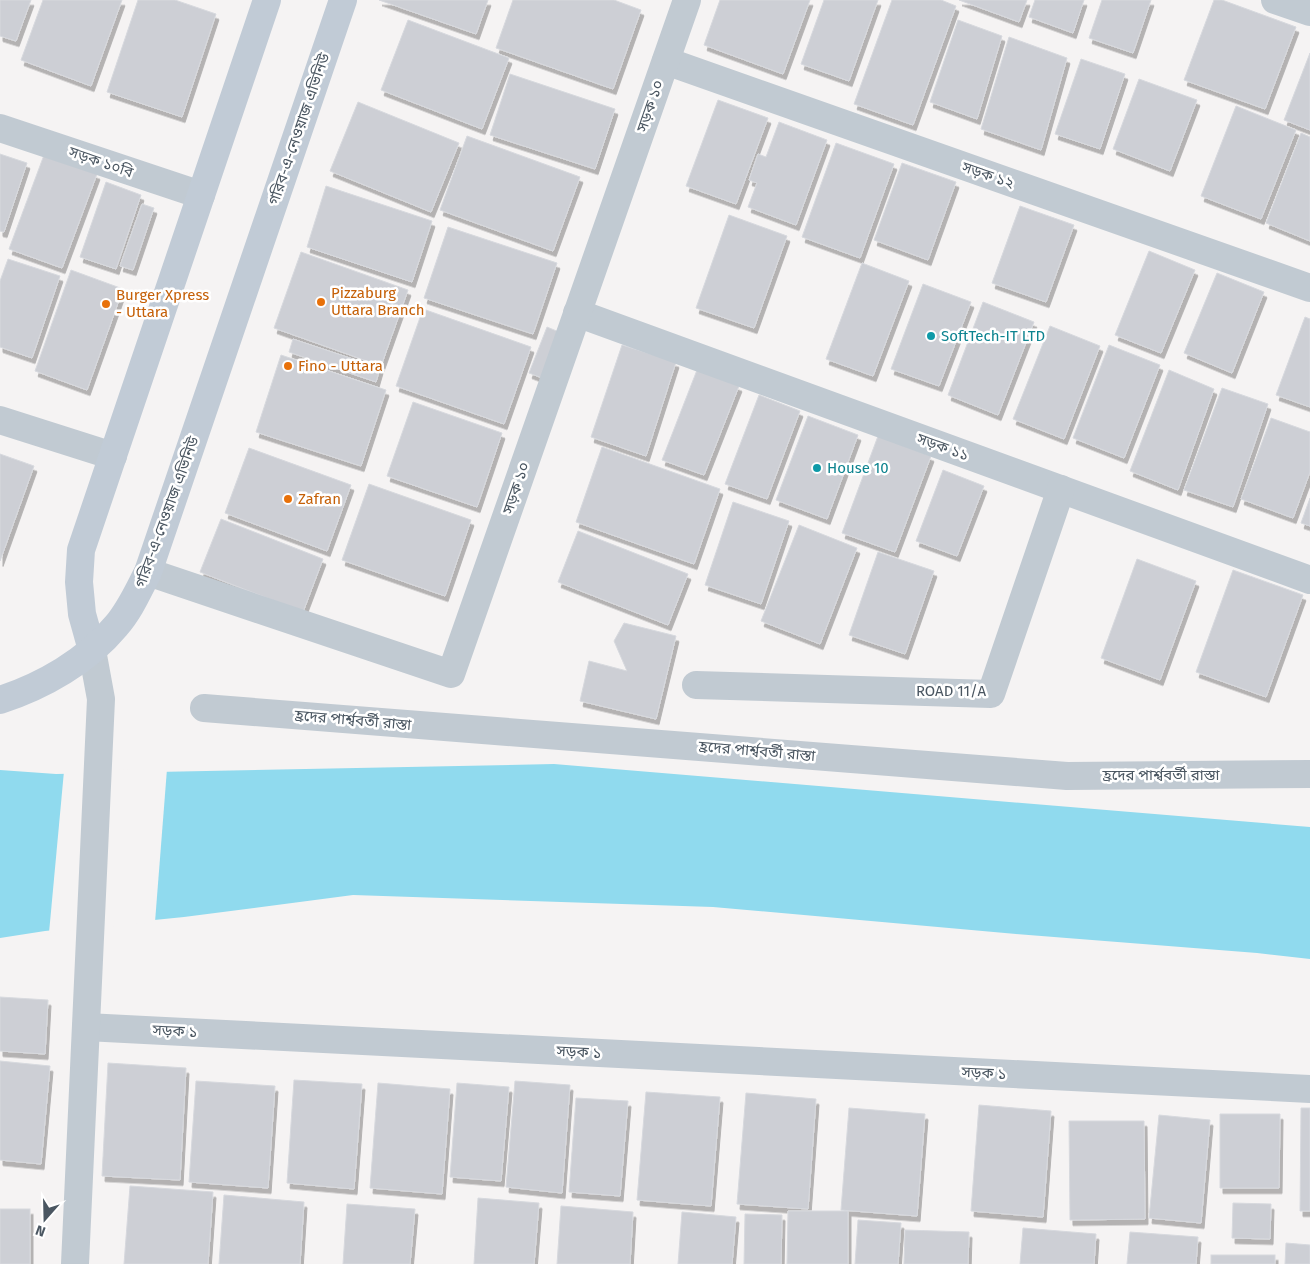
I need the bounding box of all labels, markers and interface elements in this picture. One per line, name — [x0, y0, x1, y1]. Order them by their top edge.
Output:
street label: গরিব-এ-নেওয়াজ এভিনিউ — [265, 50, 334, 207]
street label: সড়ক ১০ — [632, 78, 667, 135]
street label: সড়ক ১০বি — [66, 142, 137, 182]
street label: সড়ক ১২ — [959, 157, 1017, 192]
place label: Pizzaburg Uttara Branch — [331, 284, 425, 319]
place label: Burger Xpress - Uttara — [116, 286, 209, 321]
marker: Pizzaburg Uttara Branch — [315, 296, 327, 308]
marker: Burger Xpress - Uttara — [100, 298, 112, 310]
place label: SoftTech-IT LTD — [941, 327, 1045, 345]
marker: SoftTech-IT LTD — [925, 330, 937, 342]
place label: Fino - Uttara — [298, 357, 383, 375]
marker: Fino - Uttara — [282, 360, 294, 372]
street label: সড়ক ১১ — [914, 429, 971, 465]
street label: গরিব-এ-নেওয়াজ এভিনিউ — [131, 434, 203, 590]
place label: House 10 — [827, 459, 889, 477]
street label: সড়ক ১০ — [498, 460, 533, 517]
marker: House 10 — [811, 462, 823, 474]
place label: Zafran — [298, 490, 341, 508]
marker: Zafran — [282, 493, 294, 505]
street label: ROAD 11/A — [916, 682, 986, 700]
street label: হ্রদের পার্শ্ববর্তী রাস্তা — [293, 705, 413, 734]
street label: হ্রদের পার্শ্ববর্তী রাস্তা — [697, 736, 817, 765]
street label: হ্রদের পার্শ্ববর্তী রাস্তা — [1102, 765, 1220, 784]
street label: সড়ক ১ — [151, 1021, 198, 1041]
street label: সড়ক ১ — [555, 1042, 602, 1062]
street label: সড়ক ১ — [960, 1063, 1007, 1083]
north arrow — [20, 1194, 70, 1244]
text: N — [33, 1221, 48, 1240]

